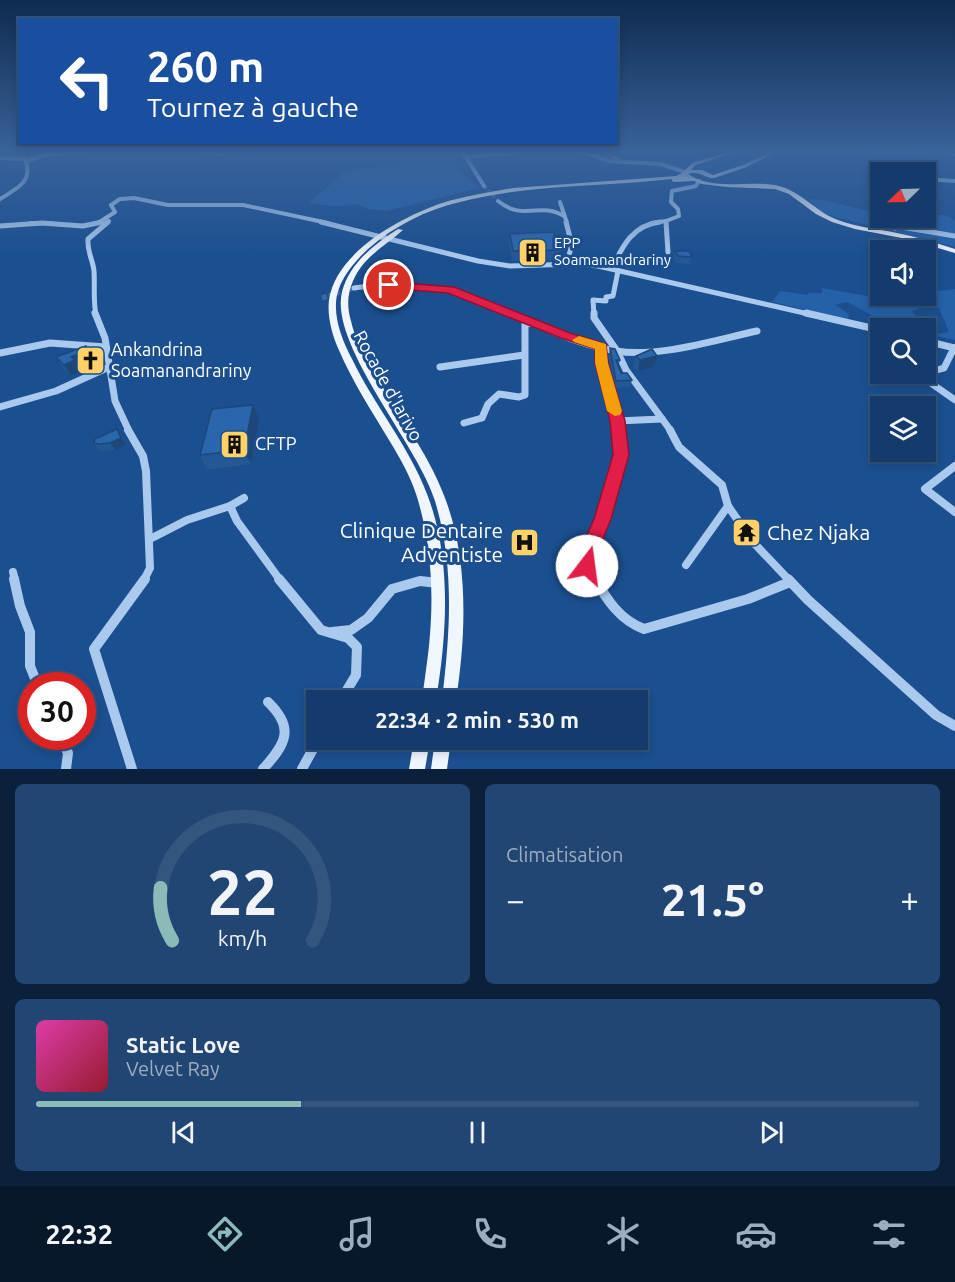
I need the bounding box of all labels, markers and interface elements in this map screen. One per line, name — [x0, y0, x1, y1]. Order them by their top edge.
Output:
icon: left — [48, 42, 126, 120]
text: 260 m — [147, 43, 264, 90]
text: Tournez à gauche — [147, 92, 359, 122]
north arrow — [870, 162, 936, 228]
map controls — [870, 162, 936, 462]
place label: EPP Soamanandrariny — [554, 234, 671, 268]
building icon: EPP Soamanandrariny — [517, 236, 549, 268]
button: sound — [870, 240, 936, 306]
pin — [363, 259, 414, 310]
icon: arrive — [372, 268, 405, 301]
button: search — [870, 318, 936, 384]
street label: Rocade d'Iarivo — [350, 327, 427, 444]
place label: Ankandrina Soamanandrariny — [111, 339, 252, 380]
church icon: Ankandrina Soamanandrariny — [74, 344, 106, 376]
button: layers — [870, 396, 936, 462]
building icon: CFTP — [218, 428, 250, 460]
place label: CFTP — [255, 433, 297, 453]
temple icon: Chez Njaka — [730, 517, 762, 549]
place label: Clinique Dentaire Adventiste — [340, 518, 503, 566]
place label: Chez Njaka — [767, 520, 870, 544]
hospital icon: Clinique Dentaire Adventiste — [508, 527, 540, 559]
position arrow — [555, 534, 619, 598]
speed limit sign: 30 — [18, 672, 96, 750]
text: 22:34 · 2 min · 530 m — [375, 707, 579, 732]
text: Climatisation — [506, 843, 623, 866]
text: 22 — [207, 857, 278, 927]
text: 21.5° — [661, 874, 764, 925]
text: − — [506, 881, 525, 918]
text: + — [900, 881, 919, 918]
text: km/h — [218, 926, 267, 950]
text: Static Love — [126, 1032, 241, 1057]
text: Velvet Ray — [126, 1057, 220, 1080]
icon: previous — [167, 1116, 200, 1149]
icon: pause — [461, 1116, 494, 1149]
icon: next — [755, 1116, 788, 1149]
icon: directions — [204, 1213, 246, 1255]
icon: music — [336, 1213, 378, 1255]
icon: phone — [469, 1213, 511, 1255]
icon: climate — [602, 1213, 644, 1255]
icon: car — [735, 1213, 777, 1255]
icon: filters — [868, 1213, 910, 1255]
text: 22:32 — [45, 1219, 113, 1249]

